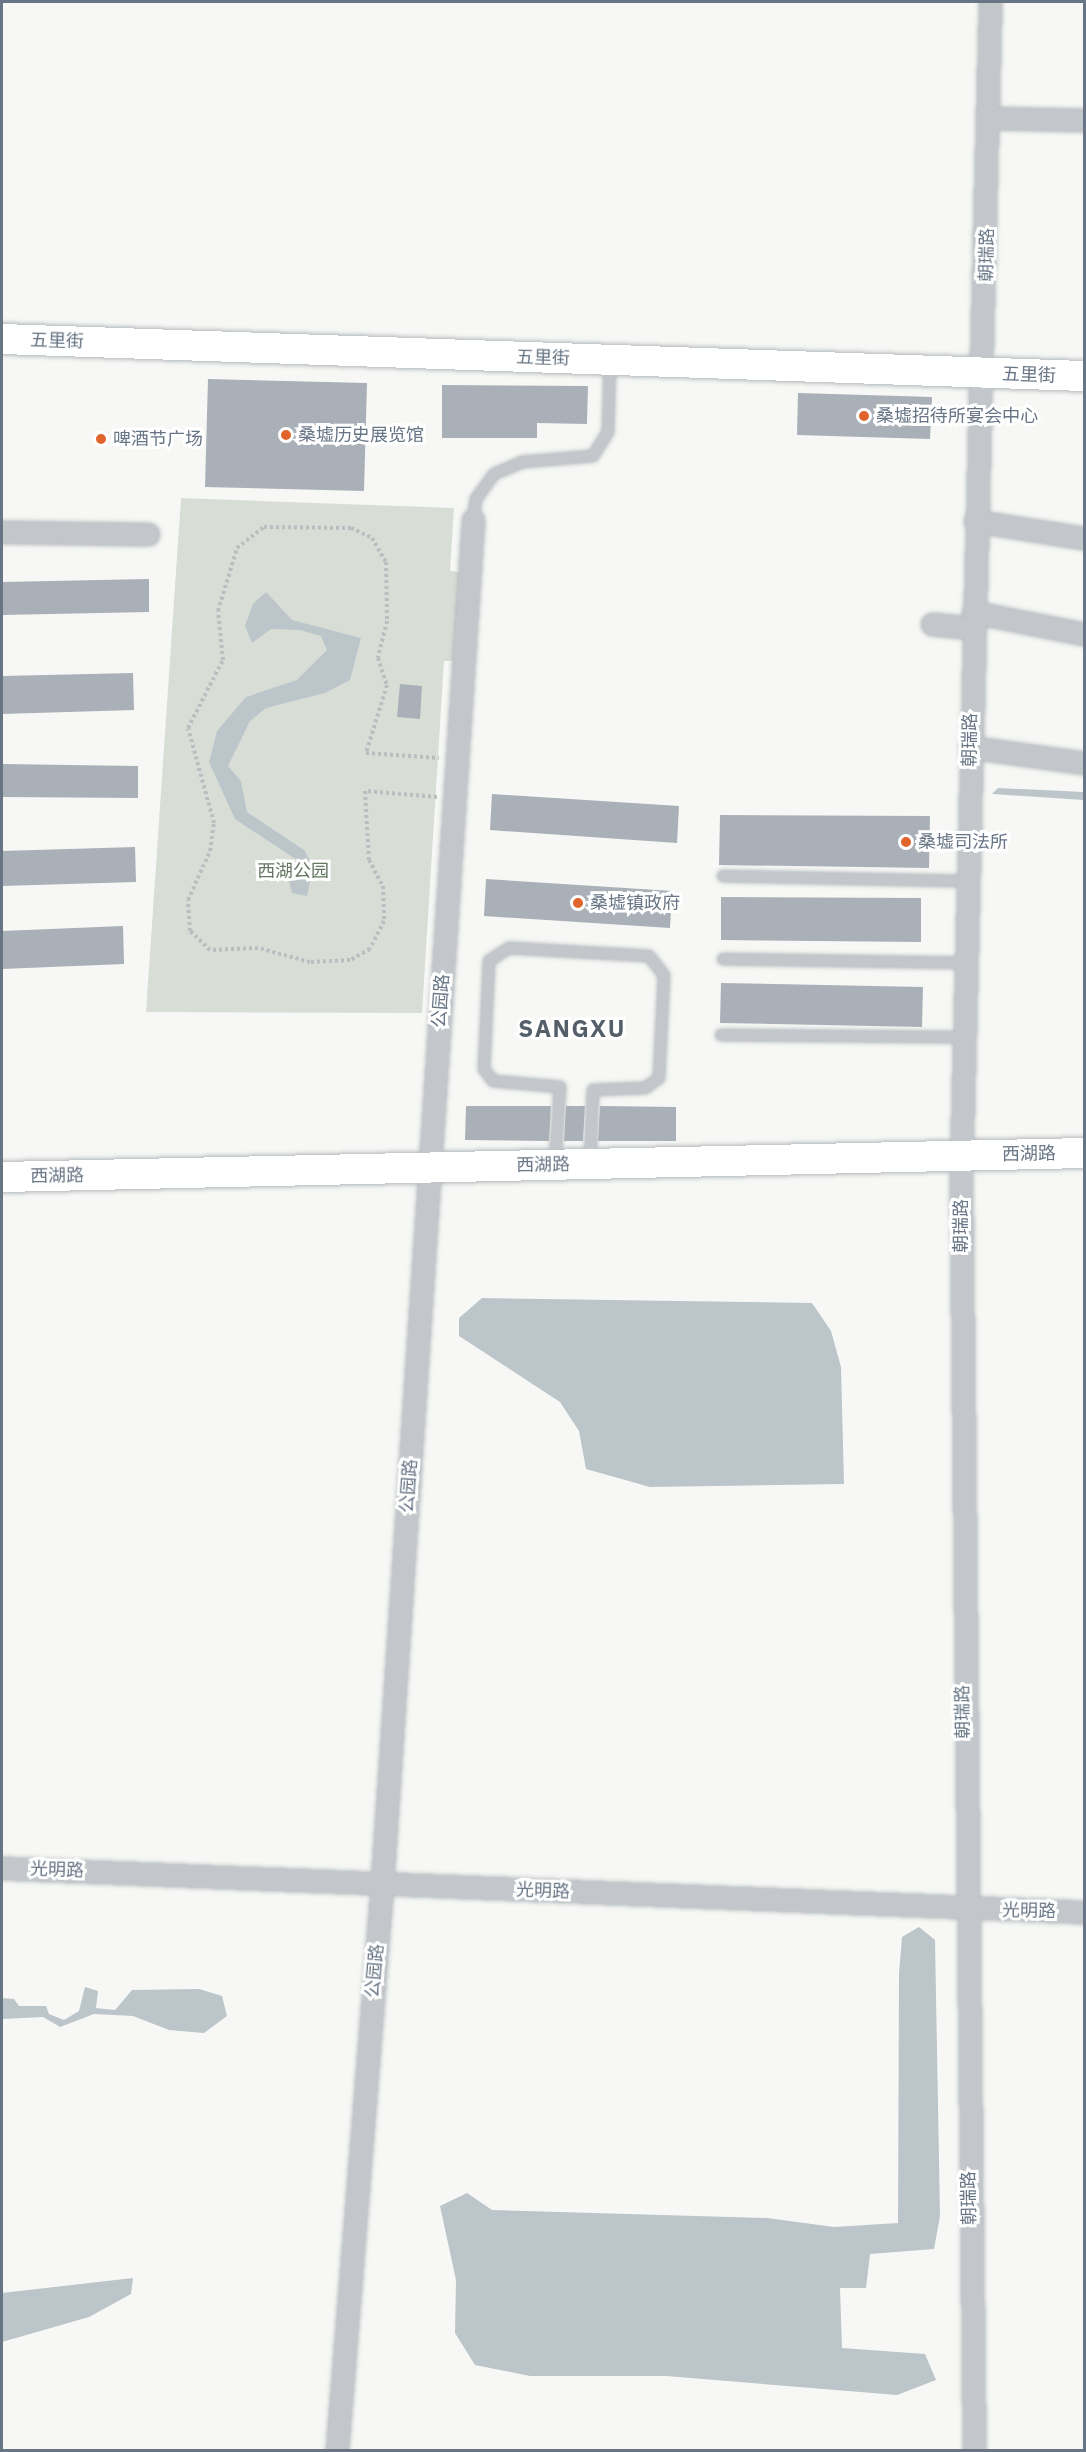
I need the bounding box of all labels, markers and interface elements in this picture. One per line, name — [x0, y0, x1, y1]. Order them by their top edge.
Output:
street label: 朝瑞路 — [976, 228, 998, 282]
street label: 五里街 — [30, 329, 84, 353]
street label: 五里街 — [516, 346, 570, 370]
street label: 五里街 — [1002, 363, 1056, 387]
place label: 桑墟招待所宴会中心 — [876, 405, 1038, 427]
marker: 桑墟招待所宴会中心 — [857, 409, 871, 423]
place label: 桑墟历史展览馆 — [298, 424, 424, 446]
place label: 啤酒节广场 — [113, 428, 203, 450]
marker: 桑墟历史展览馆 — [279, 428, 293, 442]
marker: 啤酒节广场 — [94, 432, 108, 446]
street label: 朝瑞路 — [959, 713, 981, 767]
place label: 桑墟司法所 — [918, 831, 1008, 853]
marker: 桑墟司法所 — [899, 835, 913, 849]
park label: 西湖公园 — [257, 860, 329, 882]
place label: 桑墟镇政府 — [590, 892, 680, 914]
marker: 桑墟镇政府 — [571, 896, 585, 910]
street label: 公园路 — [428, 973, 454, 1029]
district label: SANGXU — [518, 1015, 626, 1043]
street label: 西湖路 — [1002, 1143, 1056, 1165]
street label: 西湖路 — [516, 1154, 570, 1176]
street label: 西湖路 — [30, 1165, 84, 1187]
street label: 朝瑞路 — [950, 1199, 972, 1253]
street label: 公园路 — [396, 1458, 422, 1514]
street label: 朝瑞路 — [952, 1685, 974, 1739]
street label: 光明路 — [30, 1858, 84, 1882]
street label: 光明路 — [516, 1879, 570, 1903]
street label: 光明路 — [1002, 1900, 1056, 1922]
street label: 公园路 — [362, 1943, 388, 1999]
street label: 朝瑞路 — [958, 2171, 980, 2225]

